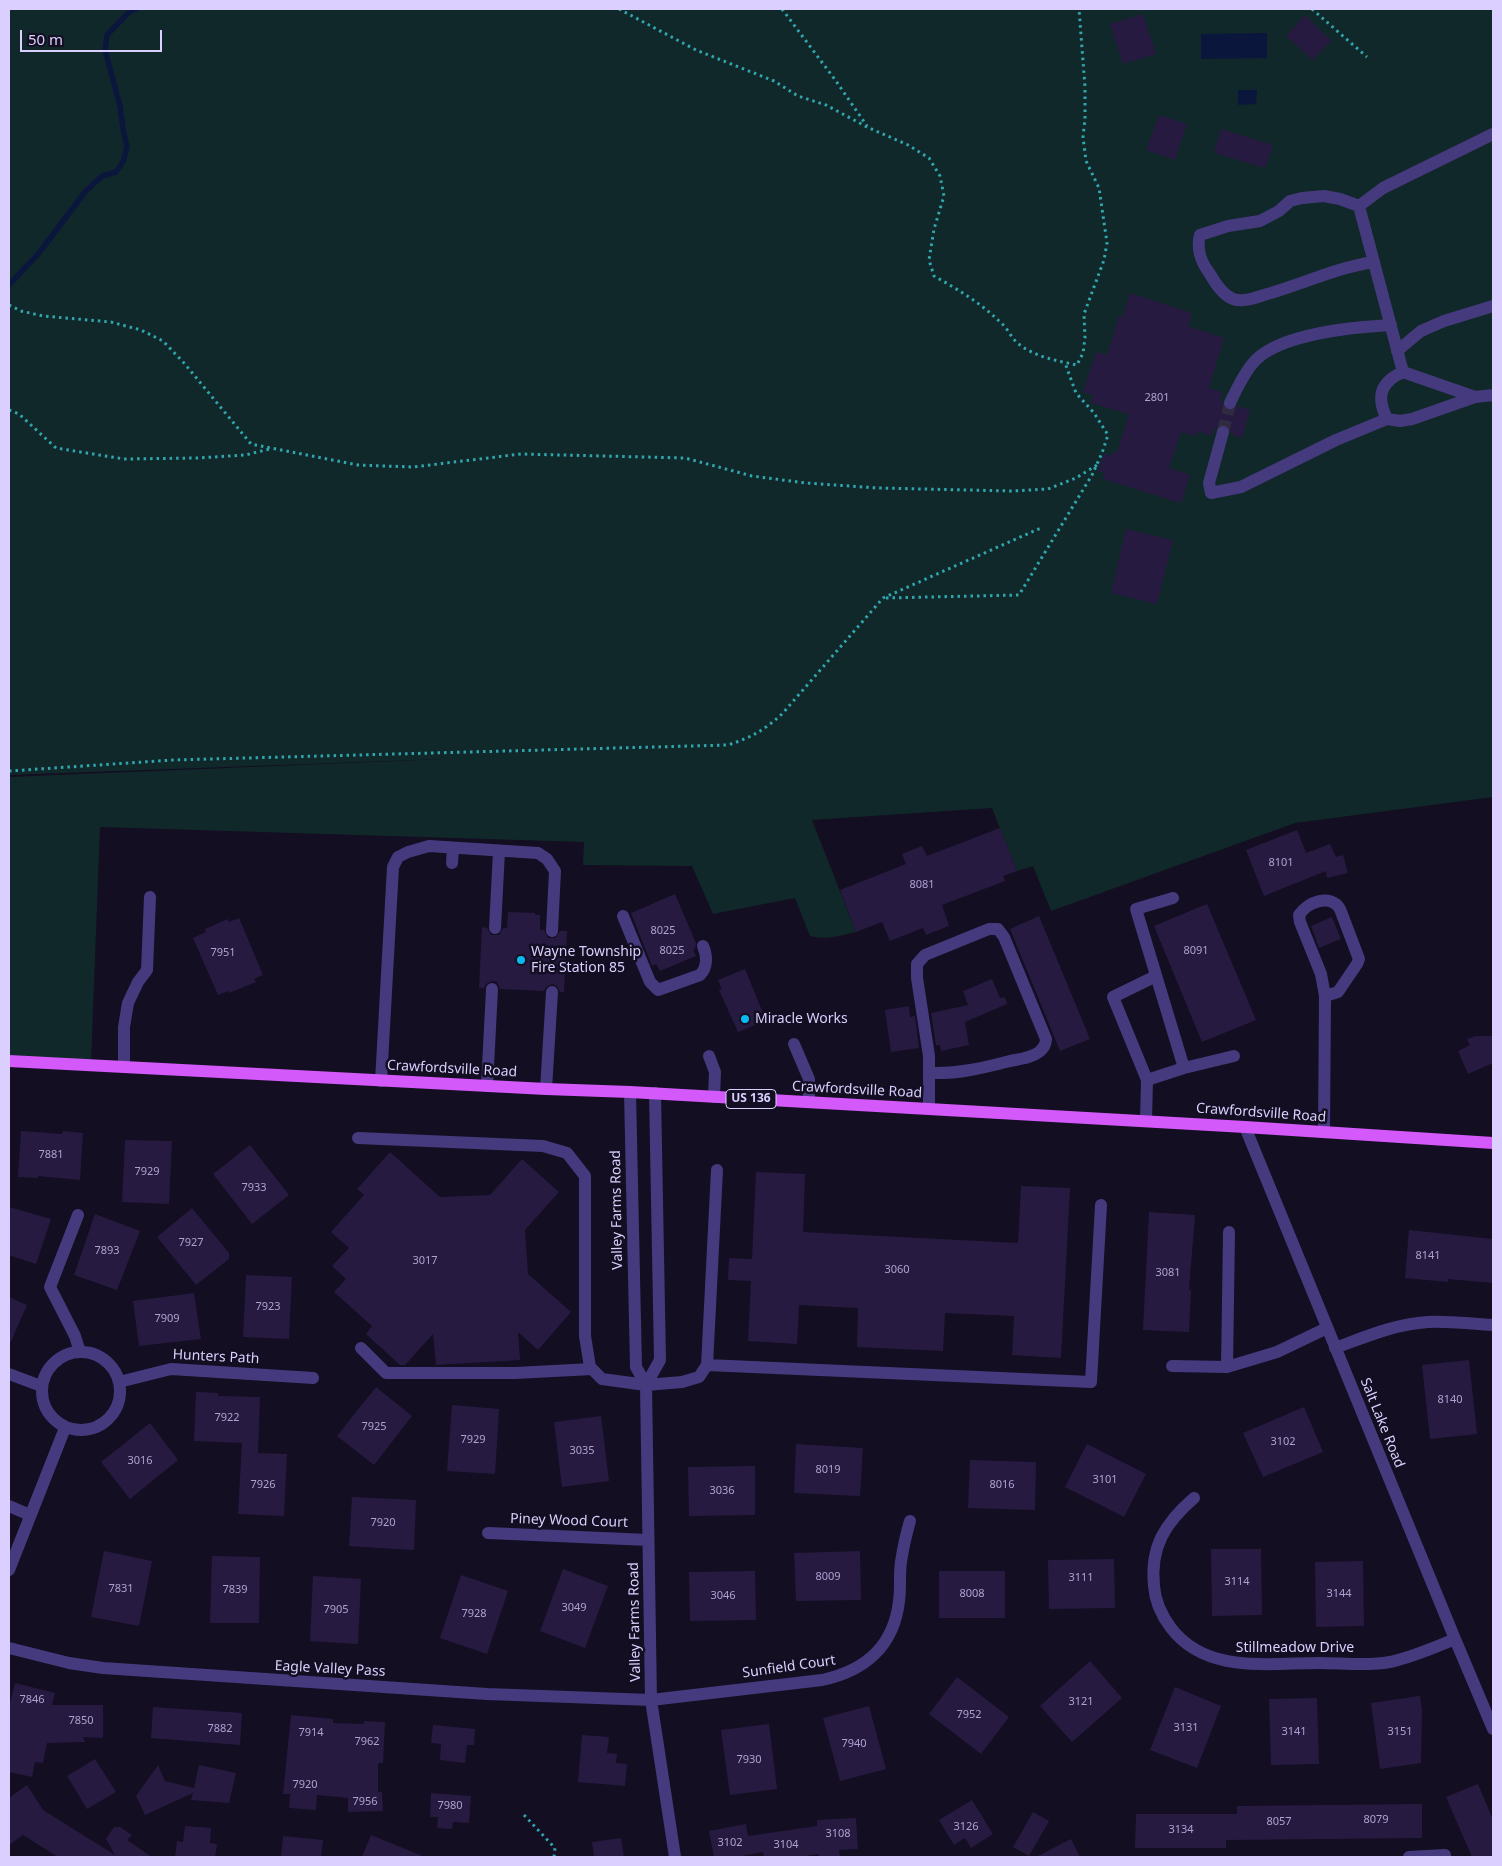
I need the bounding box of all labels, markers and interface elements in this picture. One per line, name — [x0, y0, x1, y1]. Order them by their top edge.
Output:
scale bar — [22, 20, 165, 52]
text: 50 m — [28, 29, 63, 49]
house number: 2801 — [1144, 391, 1170, 405]
house number: 8101 — [1268, 856, 1294, 870]
house number: 8081 — [909, 878, 935, 892]
house number: 8025 — [650, 924, 676, 938]
place label: Wayne Township Fire Station 85 — [531, 944, 641, 976]
house number: 8025 — [659, 944, 685, 958]
house number: 8091 — [1183, 944, 1209, 958]
house number: 7951 — [210, 946, 236, 960]
marker: Wayne Township Fire Station 85 — [515, 954, 527, 966]
place label: Miracle Works — [755, 1011, 848, 1027]
marker: Miracle Works — [739, 1013, 751, 1025]
street label: Crawfordsville Road — [386, 1057, 518, 1081]
street label: Crawfordsville Road — [791, 1078, 923, 1102]
road number: US 136 — [726, 1090, 776, 1108]
street label: Crawfordsville Road — [1195, 1100, 1327, 1126]
house number: 7881 — [38, 1148, 64, 1162]
street label: Valley Farms Road — [608, 1150, 626, 1270]
house number: 7929 — [134, 1165, 160, 1179]
house number: 7933 — [241, 1181, 267, 1195]
house number: 7927 — [178, 1236, 204, 1250]
house number: 7893 — [94, 1244, 120, 1258]
house number: 8141 — [1415, 1249, 1441, 1263]
house number: 3017 — [412, 1254, 438, 1268]
house number: 3060 — [884, 1263, 910, 1277]
house number: 3081 — [1155, 1266, 1181, 1280]
house number: 7923 — [255, 1300, 281, 1314]
house number: 7909 — [154, 1312, 180, 1326]
street label: Hunters Path — [172, 1346, 260, 1368]
street label: Salt Lake Road — [1356, 1375, 1408, 1471]
house number: 8140 — [1437, 1393, 1463, 1407]
house number: 7922 — [214, 1411, 240, 1425]
house number: 7925 — [361, 1420, 387, 1434]
house number: 7929 — [460, 1433, 486, 1447]
house number: 3102 — [1270, 1435, 1296, 1449]
house number: 3035 — [569, 1444, 595, 1458]
house number: 3016 — [127, 1454, 153, 1468]
house number: 8019 — [815, 1463, 841, 1477]
house number: 3101 — [1092, 1473, 1118, 1487]
house number: 7926 — [250, 1478, 276, 1492]
house number: 8016 — [989, 1478, 1015, 1492]
house number: 3036 — [709, 1484, 735, 1498]
street label: Piney Wood Court — [510, 1511, 628, 1531]
house number: 7920 — [370, 1516, 396, 1530]
street label: Valley Farms Road — [626, 1562, 644, 1682]
house number: 8009 — [815, 1570, 841, 1584]
house number: 3111 — [1068, 1571, 1094, 1585]
house number: 3114 — [1224, 1575, 1250, 1589]
house number: 7831 — [108, 1582, 134, 1596]
house number: 7839 — [222, 1583, 248, 1597]
house number: 8008 — [959, 1587, 985, 1601]
house number: 3144 — [1326, 1587, 1352, 1601]
house number: 3046 — [710, 1589, 736, 1603]
house number: 3049 — [561, 1601, 587, 1615]
house number: 7905 — [323, 1603, 349, 1617]
house number: 7928 — [461, 1607, 487, 1621]
street label: Stillmeadow Drive — [1236, 1640, 1354, 1656]
street label: Sunfield Court — [741, 1652, 837, 1682]
street label: Eagle Valley Pass — [274, 1658, 386, 1680]
house number: 7846 — [19, 1693, 45, 1707]
house number: 3121 — [1068, 1695, 1094, 1709]
house number: 7952 — [956, 1708, 982, 1722]
house number: 7850 — [68, 1714, 94, 1728]
house number: 3131 — [1173, 1721, 1199, 1735]
house number: 7882 — [207, 1722, 233, 1736]
house number: 3141 — [1281, 1725, 1307, 1739]
house number: 3151 — [1387, 1725, 1413, 1739]
house number: 7914 — [298, 1726, 324, 1740]
house number: 7962 — [354, 1735, 380, 1749]
house number: 7940 — [841, 1737, 867, 1751]
house number: 7930 — [736, 1753, 762, 1767]
house number: 7920 — [292, 1778, 318, 1792]
house number: 7956 — [352, 1795, 378, 1809]
house number: 7980 — [437, 1799, 463, 1813]
house number: 8079 — [1363, 1813, 1389, 1827]
house number: 8057 — [1266, 1815, 1292, 1829]
house number: 3126 — [953, 1820, 979, 1834]
house number: 3134 — [1168, 1823, 1194, 1837]
house number: 3108 — [825, 1827, 851, 1841]
house number: 3102 — [717, 1836, 743, 1850]
house number: 3104 — [773, 1838, 799, 1852]

